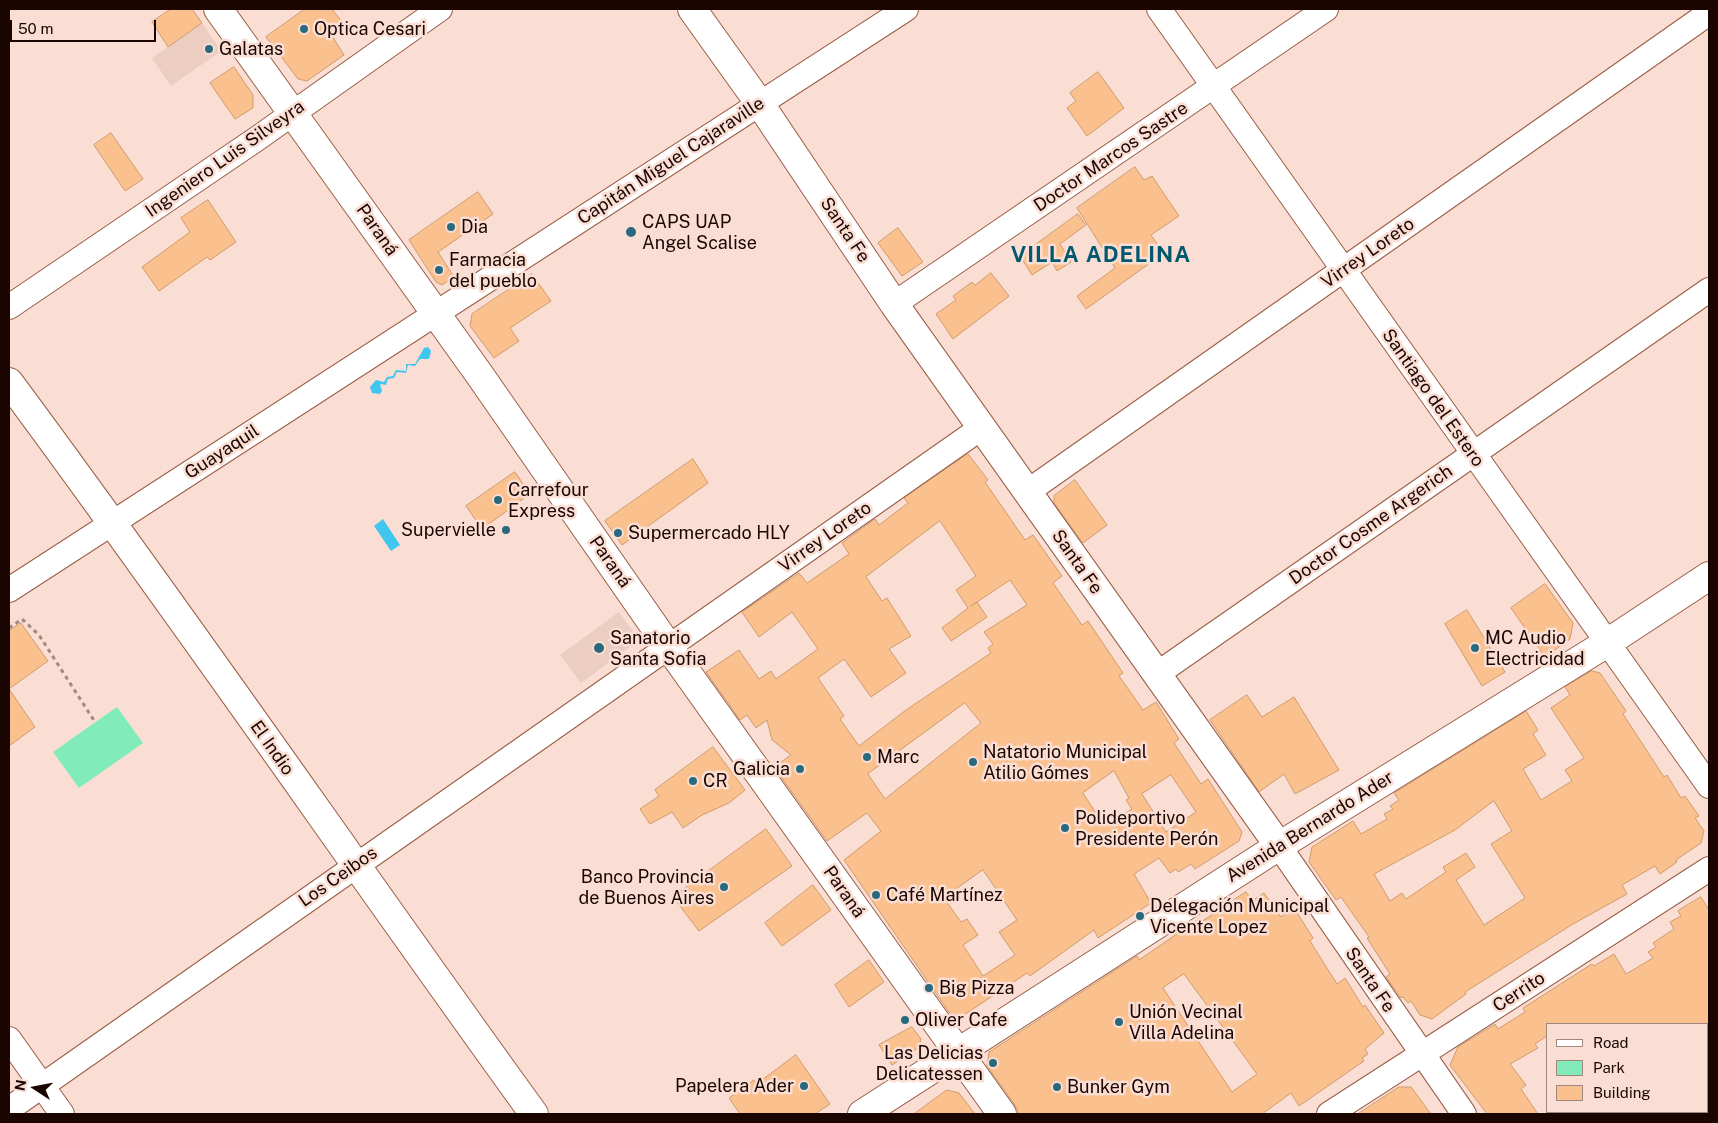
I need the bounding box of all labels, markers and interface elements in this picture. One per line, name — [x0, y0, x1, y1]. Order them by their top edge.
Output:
scale bar — [12, 10, 159, 42]
place label: Optica Cesari — [314, 18, 426, 40]
text: 50 m — [18, 20, 53, 37]
marker: Optica Cesari — [298, 23, 310, 35]
place label: Galatas — [219, 38, 283, 60]
marker: Galatas — [203, 43, 215, 55]
street label: Capitán Miguel Cajaraville — [574, 93, 768, 229]
street label: Ingeniero Luis Silveyra — [141, 96, 309, 222]
street label: Doctor Marcos Sastre — [1030, 97, 1192, 217]
street label: Santa Fe — [815, 193, 875, 267]
street label: Paraná — [351, 200, 403, 260]
place label: CAPS UAP Angel Scalise — [642, 211, 757, 253]
street label: Virrey Loreto — [1317, 213, 1419, 293]
place label: Dia — [461, 216, 488, 238]
marker: Dia — [445, 221, 457, 233]
marker: CAPS UAP Angel Scalise — [624, 225, 638, 239]
district label: VILLA ADELINA — [1009, 242, 1193, 268]
place label: Farmacia del pueblo — [449, 249, 537, 292]
marker: Farmacia del pueblo — [433, 264, 445, 276]
street label: Santiago del Estero — [1377, 325, 1489, 471]
street label: Guayaquil — [181, 420, 263, 484]
street label: Doctor Cosme Argerich — [1285, 460, 1457, 590]
place label: Carrefour Express — [508, 479, 589, 522]
marker: Carrefour Express — [492, 494, 504, 506]
street label: Virrey Loreto — [774, 497, 876, 577]
place label: Supervielle — [401, 519, 496, 541]
place label: Supermercado HLY — [628, 522, 790, 544]
marker: Supervielle — [500, 524, 512, 536]
street label: Santa Fe — [1047, 526, 1107, 598]
marker: Supermercado HLY — [612, 527, 624, 539]
street label: Paraná — [584, 532, 636, 592]
place label: Sanatorio Santa Sofia — [610, 627, 707, 670]
place label: MC Audio Electricidad — [1485, 627, 1585, 670]
marker: Sanatorio Santa Sofia — [592, 641, 606, 655]
marker: MC Audio Electricidad — [1469, 642, 1481, 654]
street label: El Indio — [245, 717, 299, 779]
place label: Natatorio Municipal Atilio Gómes — [983, 741, 1147, 784]
place label: Marc — [877, 746, 920, 768]
marker: Marc — [861, 751, 873, 763]
marker: Natatorio Municipal Atilio Gómes — [967, 756, 979, 768]
place label: Galicia — [733, 758, 790, 780]
marker: Galicia — [794, 763, 806, 775]
street label: Avenida Bernardo Ader — [1222, 767, 1398, 887]
place label: CR — [703, 770, 728, 792]
marker: CR — [687, 775, 699, 787]
place label: Polideportivo Presidente Perón — [1075, 807, 1218, 850]
marker: Polideportivo Presidente Perón — [1059, 822, 1071, 834]
street label: Los Ceibos — [295, 842, 381, 912]
street label: Paraná — [818, 862, 870, 922]
place label: Banco Provincia de Buenos Aires — [578, 866, 714, 909]
marker: Banco Provincia de Buenos Aires — [718, 881, 730, 893]
place label: Café Martínez — [886, 884, 1003, 906]
marker: Café Martínez — [870, 889, 882, 901]
place label: Delegación Municipal Vicente Lopez — [1150, 895, 1329, 938]
marker: Delegación Municipal Vicente Lopez — [1134, 910, 1146, 922]
street label: Santa Fe — [1340, 943, 1400, 1017]
street label: Cerrito — [1489, 967, 1549, 1017]
place label: Big Pizza — [939, 977, 1015, 999]
marker: Big Pizza — [923, 982, 935, 994]
place label: Unión Vecinal Villa Adelina — [1129, 1001, 1243, 1044]
place label: Oliver Cafe — [915, 1009, 1008, 1031]
marker: Oliver Cafe — [899, 1014, 911, 1026]
marker: Unión Vecinal Villa Adelina — [1113, 1016, 1125, 1028]
legend — [1546, 1023, 1708, 1113]
text: Road — [1593, 1034, 1629, 1051]
place label: Las Delicias Delicatessen — [876, 1042, 983, 1084]
marker: Las Delicias Delicatessen — [987, 1057, 999, 1069]
text: Park — [1593, 1059, 1625, 1076]
north arrow — [10, 1063, 60, 1113]
place label: Papelera Ader — [675, 1075, 794, 1097]
place label: Bunker Gym — [1067, 1076, 1170, 1098]
text: N — [11, 1078, 29, 1092]
marker: Papelera Ader — [798, 1080, 810, 1092]
marker: Bunker Gym — [1051, 1081, 1063, 1093]
text: Building — [1593, 1084, 1651, 1101]

